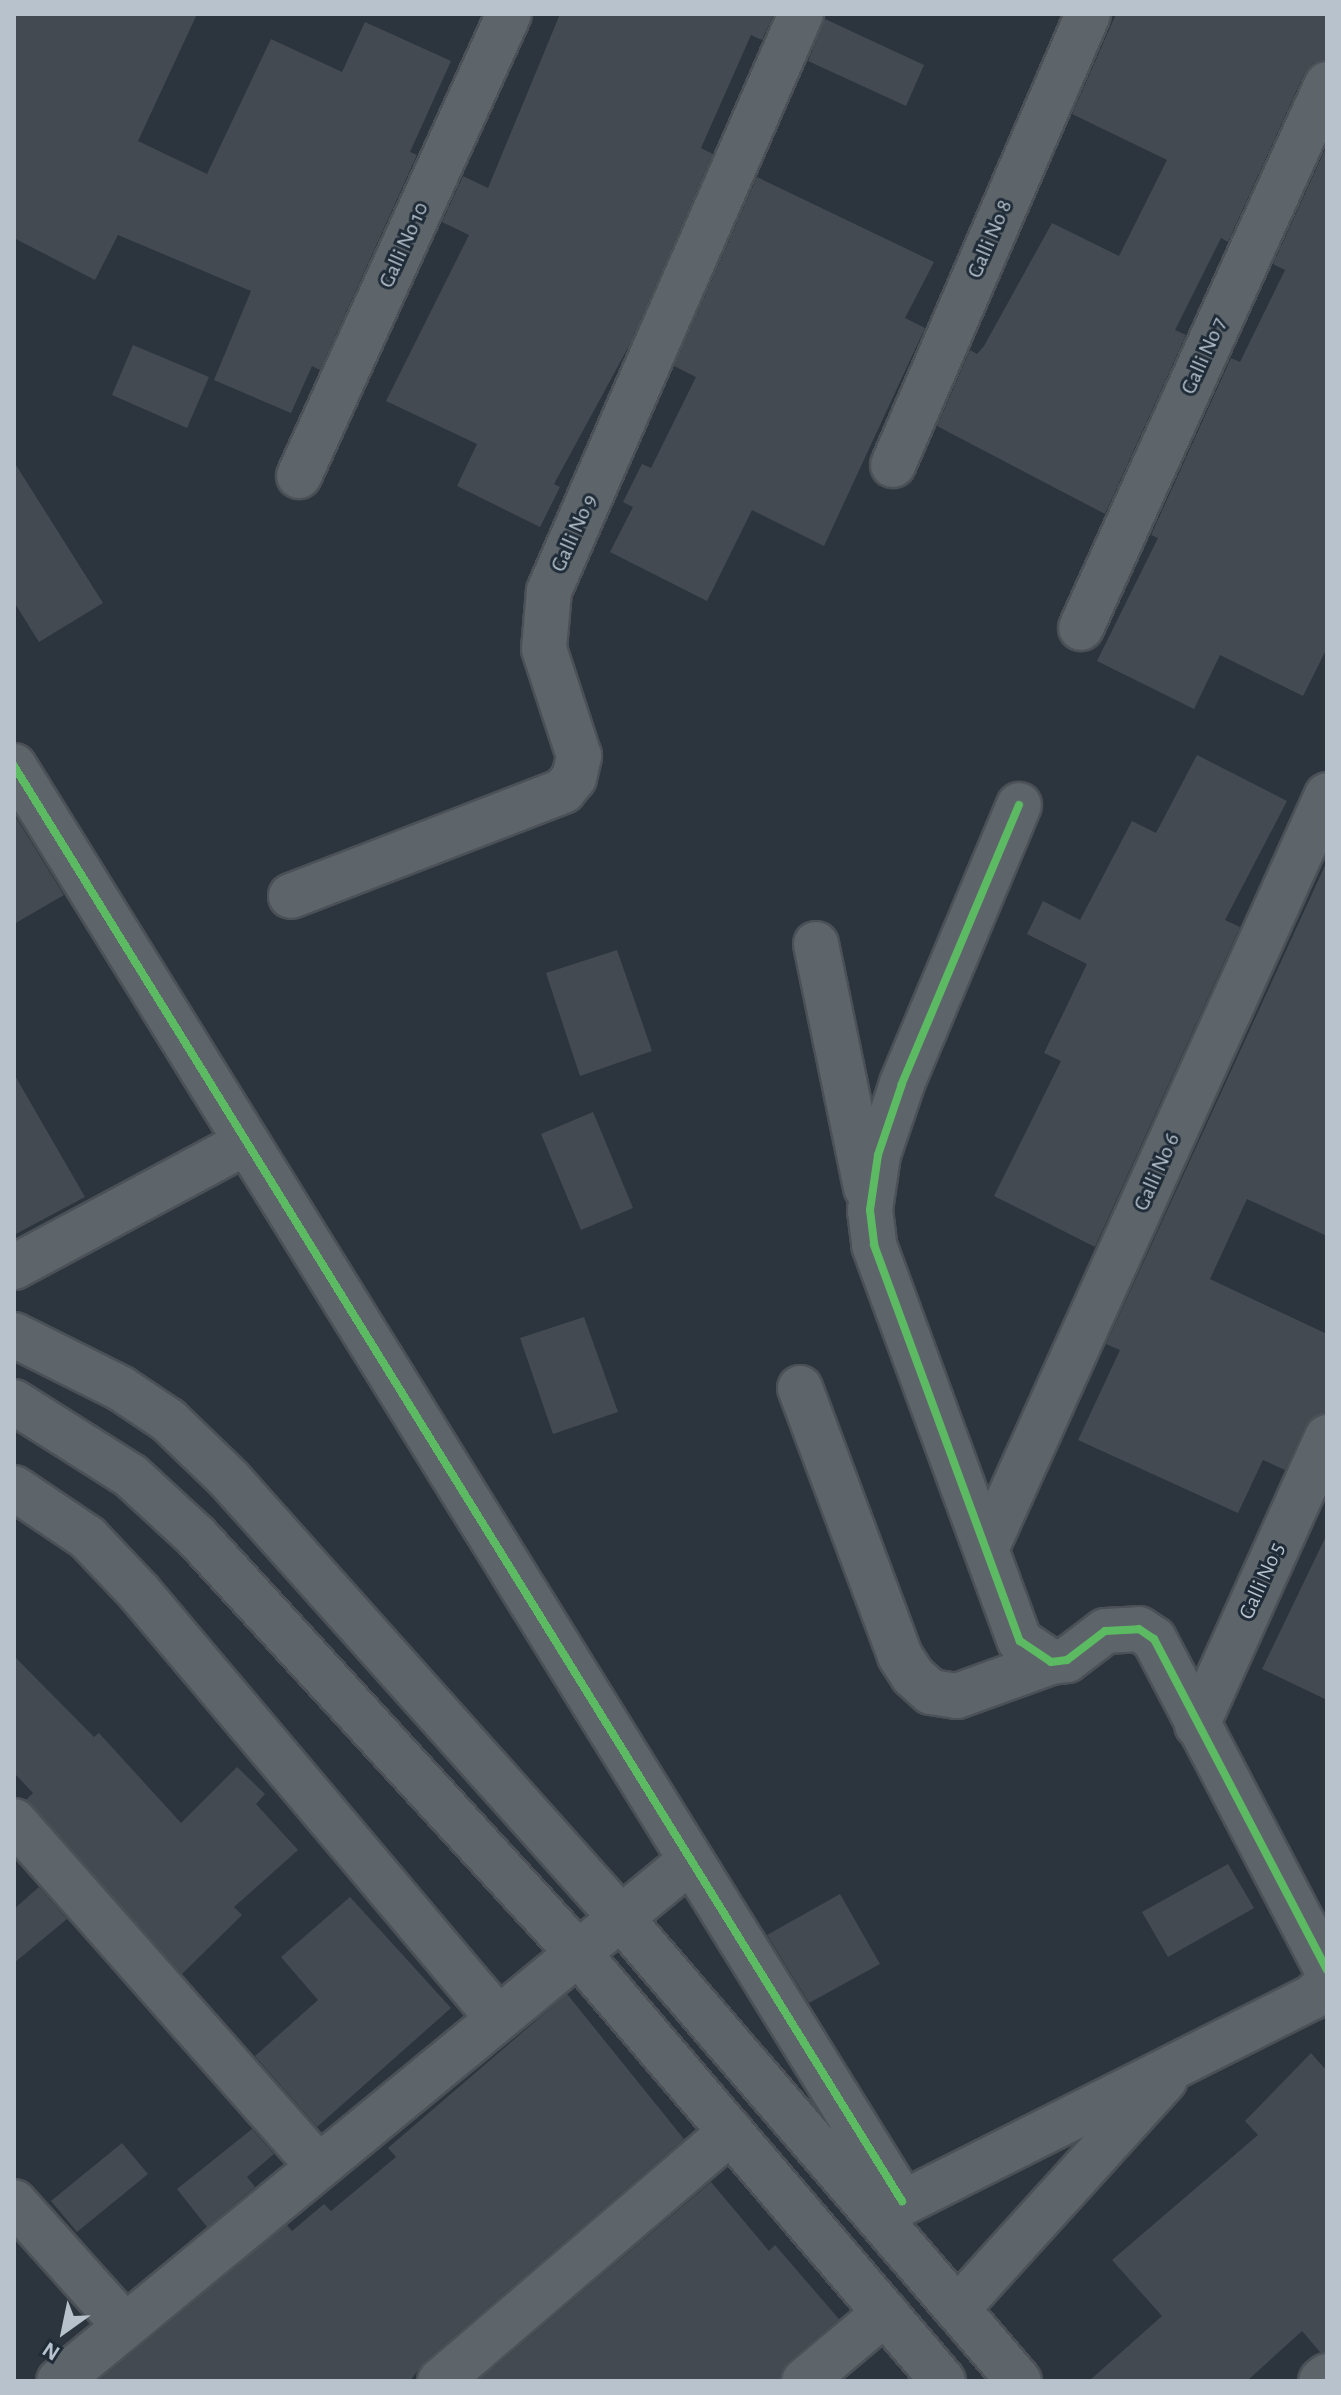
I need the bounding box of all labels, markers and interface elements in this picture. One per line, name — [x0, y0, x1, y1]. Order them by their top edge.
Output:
street label: Galli No 8 — [962, 196, 1018, 282]
street label: Galli No 10 — [373, 198, 435, 292]
street label: Galli No 7 — [1175, 314, 1233, 398]
street label: Galli No 9 — [545, 490, 603, 576]
street label: Galli No 6 — [1128, 1129, 1186, 1215]
street label: Galli No 5 — [1233, 1539, 1291, 1623]
north arrow — [24, 2291, 104, 2371]
text: N — [39, 2338, 63, 2365]

